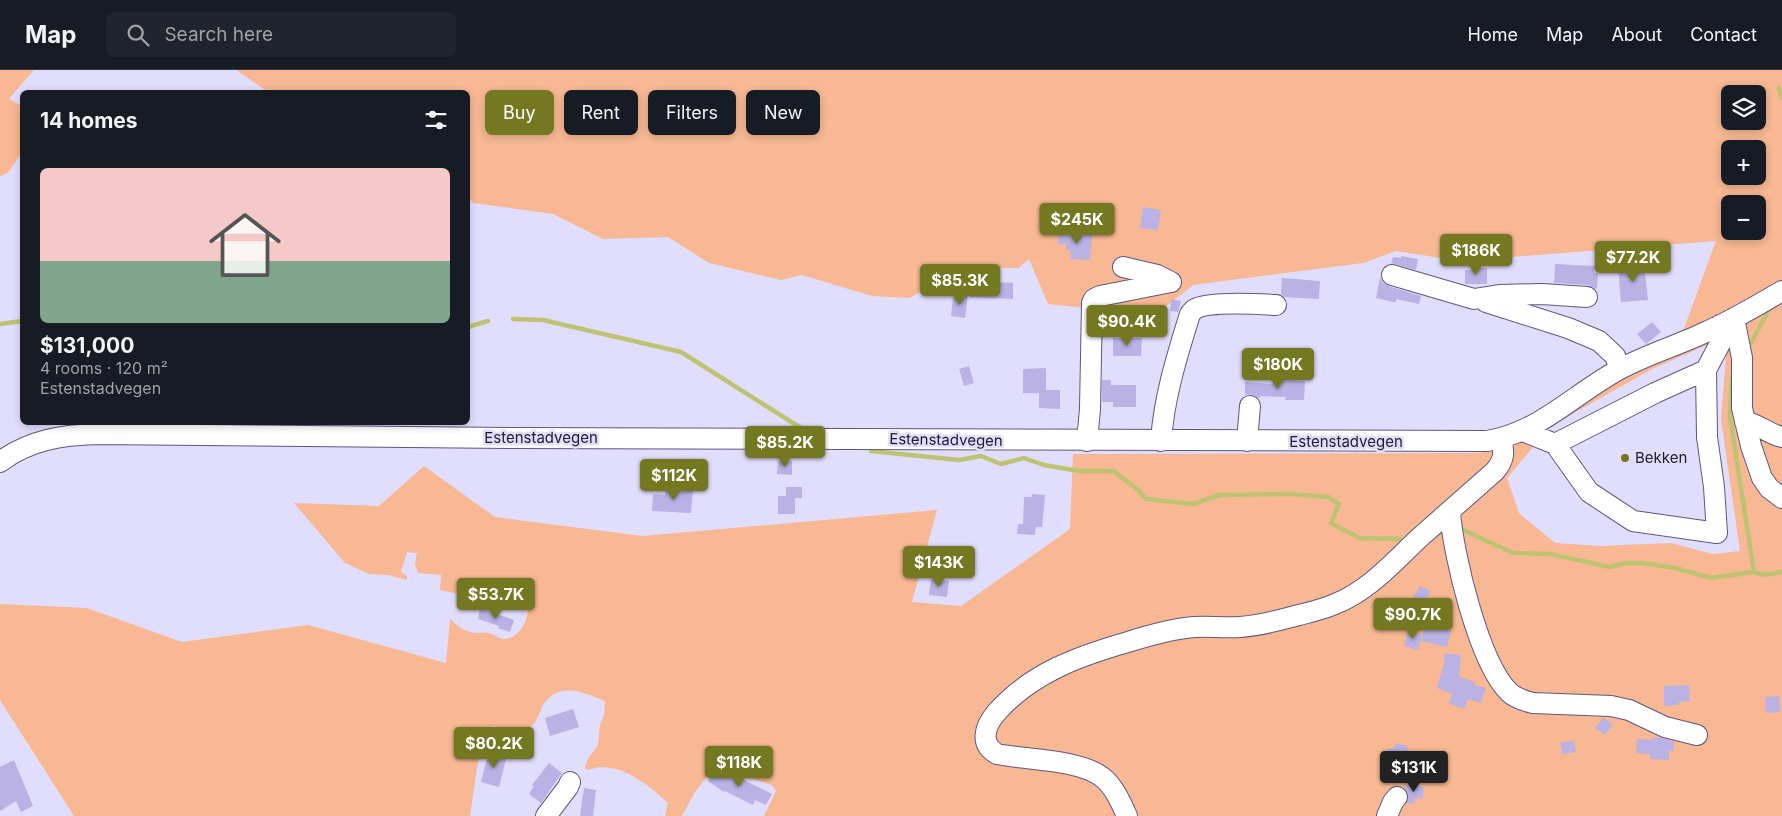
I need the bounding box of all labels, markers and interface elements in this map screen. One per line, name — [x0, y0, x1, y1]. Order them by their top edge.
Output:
search box — [106, 12, 456, 57]
text: Map — [25, 20, 76, 49]
icon: search — [124, 21, 152, 49]
text: Search here — [164, 23, 273, 46]
text: Home — [1468, 24, 1518, 45]
text: Map — [1546, 24, 1583, 45]
text: About — [1611, 24, 1662, 45]
text: Contact — [1690, 24, 1757, 45]
map controls — [1721, 85, 1766, 240]
button: layers — [1721, 85, 1766, 130]
chip: Buy — [485, 90, 554, 135]
chip: Rent — [564, 90, 638, 135]
chip: Filters — [648, 90, 736, 135]
chip: New — [746, 90, 820, 135]
icon: filters — [422, 106, 450, 134]
text: 14 homes — [40, 108, 138, 133]
button: + — [1721, 140, 1766, 185]
button: − — [1721, 195, 1766, 240]
icon: home — [200, 200, 290, 290]
pin: $245K — [1042, 202, 1112, 245]
text: $245K — [1051, 209, 1103, 229]
pin: $186K — [1441, 234, 1511, 276]
text: $186K — [1451, 240, 1501, 260]
pin: $77.2K — [1592, 240, 1674, 283]
text: $77.2K — [1606, 247, 1660, 267]
pin: $85.3K — [919, 264, 1001, 306]
text: $85.3K — [931, 270, 989, 290]
pin: $90.4K — [1086, 304, 1168, 347]
text: $90.4K — [1098, 311, 1156, 331]
text: $131,000 — [40, 333, 134, 358]
pin: $180K — [1243, 348, 1313, 390]
text: $180K — [1253, 354, 1303, 374]
text: 4 rooms · 120 m² — [40, 358, 168, 378]
text: Estenstadvegen — [40, 378, 161, 398]
pin: $85.2K — [744, 426, 826, 468]
street label: Estenstadvegen — [484, 428, 598, 447]
street label: Estenstadvegen — [889, 429, 1003, 450]
text: $85.2K — [756, 432, 814, 452]
street label: Estenstadvegen — [1289, 432, 1403, 451]
place label: Bekken — [1635, 448, 1687, 467]
marker: Bekken — [1619, 452, 1631, 464]
pin: $112K — [639, 458, 709, 501]
text: $112K — [651, 465, 697, 485]
pin: $143K — [904, 546, 974, 588]
text: $143K — [914, 552, 964, 572]
pin: $53.7K — [455, 578, 537, 620]
text: $53.7K — [468, 584, 524, 604]
pin: $90.7K — [1372, 598, 1454, 640]
text: $90.7K — [1385, 604, 1441, 624]
pin: $80.2K — [453, 726, 535, 769]
text: $80.2K — [465, 733, 523, 753]
pin: $118K — [704, 746, 774, 788]
pin: $131K — [1379, 750, 1449, 793]
text: $118K — [716, 752, 762, 772]
text: $131K — [1391, 757, 1437, 777]

